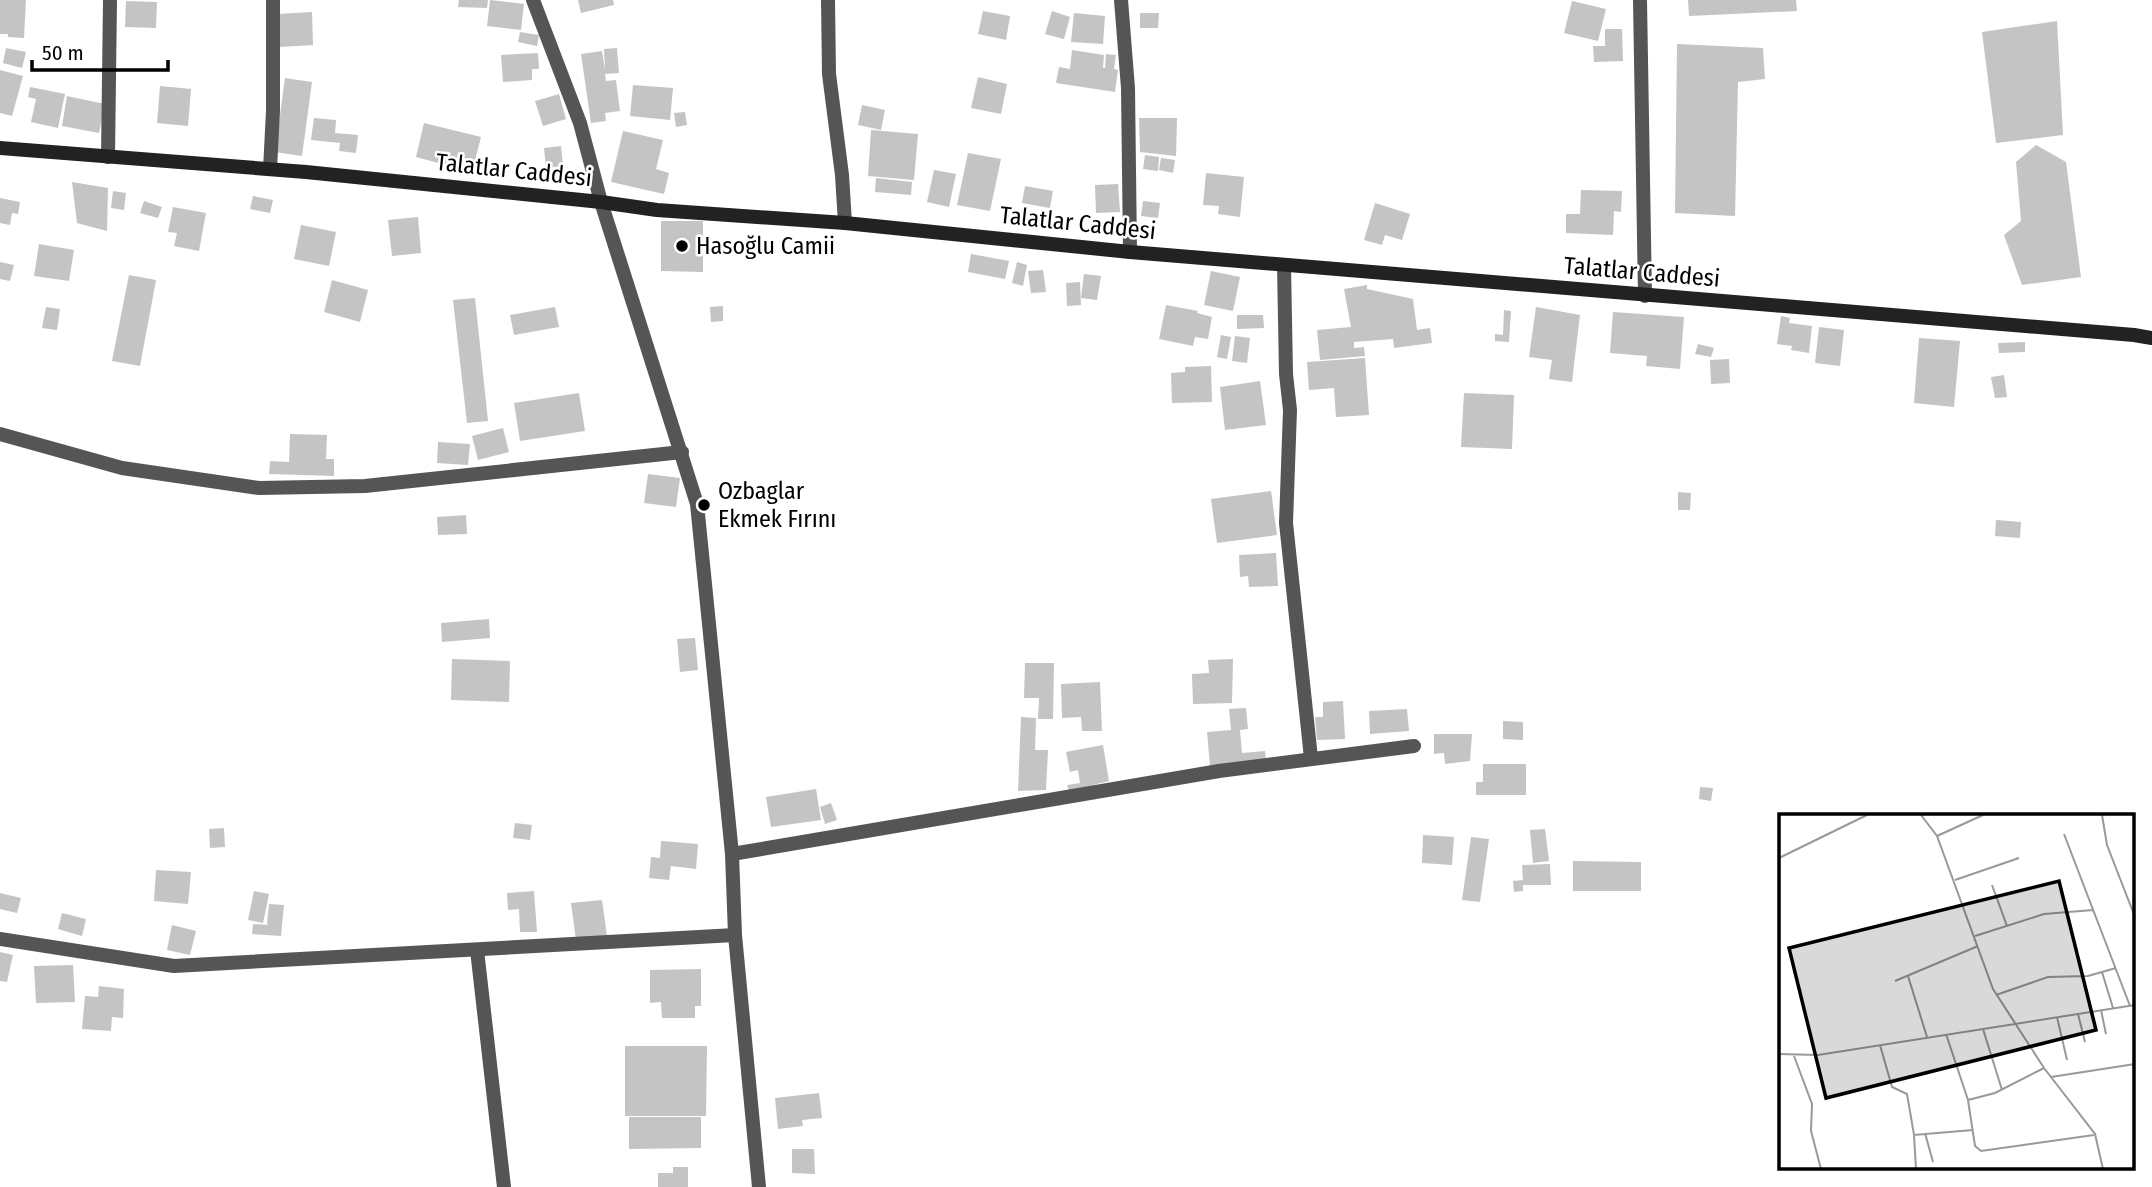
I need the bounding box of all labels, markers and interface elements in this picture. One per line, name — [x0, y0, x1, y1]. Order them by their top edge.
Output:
scale bar — [32, 28, 168, 72]
text: 50 m — [42, 40, 84, 66]
street label: Talatlar Caddesi — [435, 148, 593, 192]
street label: Talatlar Caddesi — [999, 201, 1157, 245]
place label: Hasoğlu Camii — [696, 232, 835, 260]
marker: Hasoğlu Camii — [674, 238, 690, 254]
street label: Talatlar Caddesi — [1563, 251, 1721, 293]
place label: Ozbaglar Ekmek Fırını — [718, 477, 836, 533]
marker: Ozbaglar Ekmek Fırını — [696, 497, 712, 513]
inset map — [1779, 814, 2134, 1170]

